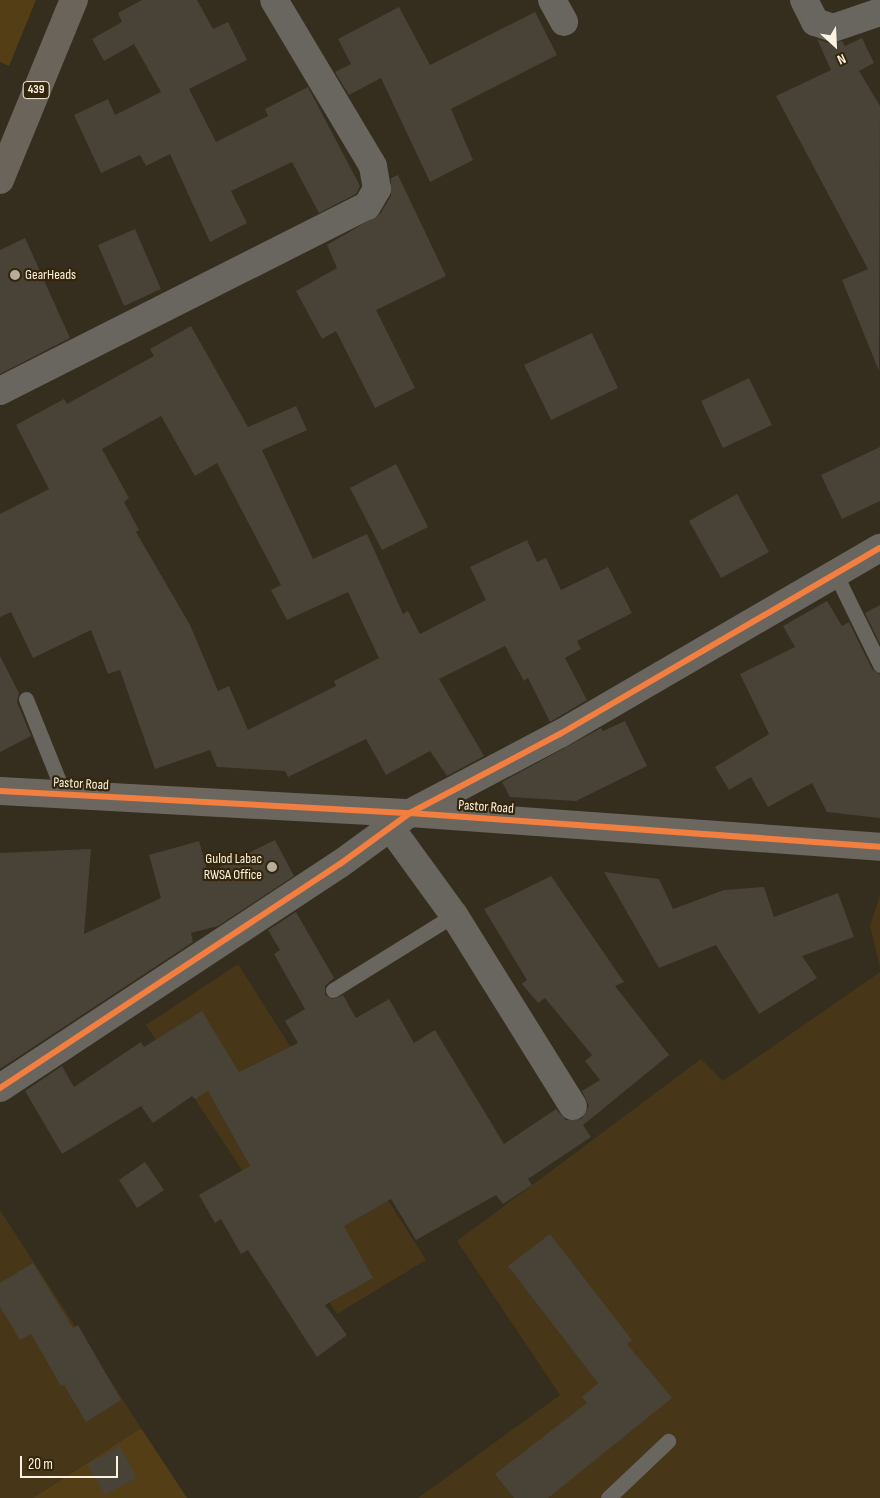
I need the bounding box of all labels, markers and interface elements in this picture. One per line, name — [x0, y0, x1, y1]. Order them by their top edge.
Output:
north arrow — [810, 20, 860, 70]
text: N — [835, 50, 849, 68]
road number: 439 — [22, 80, 50, 100]
place label: GearHeads — [25, 267, 76, 283]
marker: GearHeads — [9, 269, 21, 281]
street label: Pastor Road — [53, 774, 109, 794]
street label: Pastor Road — [458, 797, 514, 817]
place label: Gulod Labac RWSA Office — [204, 851, 262, 884]
marker: Gulod Labac RWSA Office — [266, 861, 278, 873]
scale bar — [22, 1446, 120, 1478]
text: 20 m — [28, 1455, 53, 1474]

